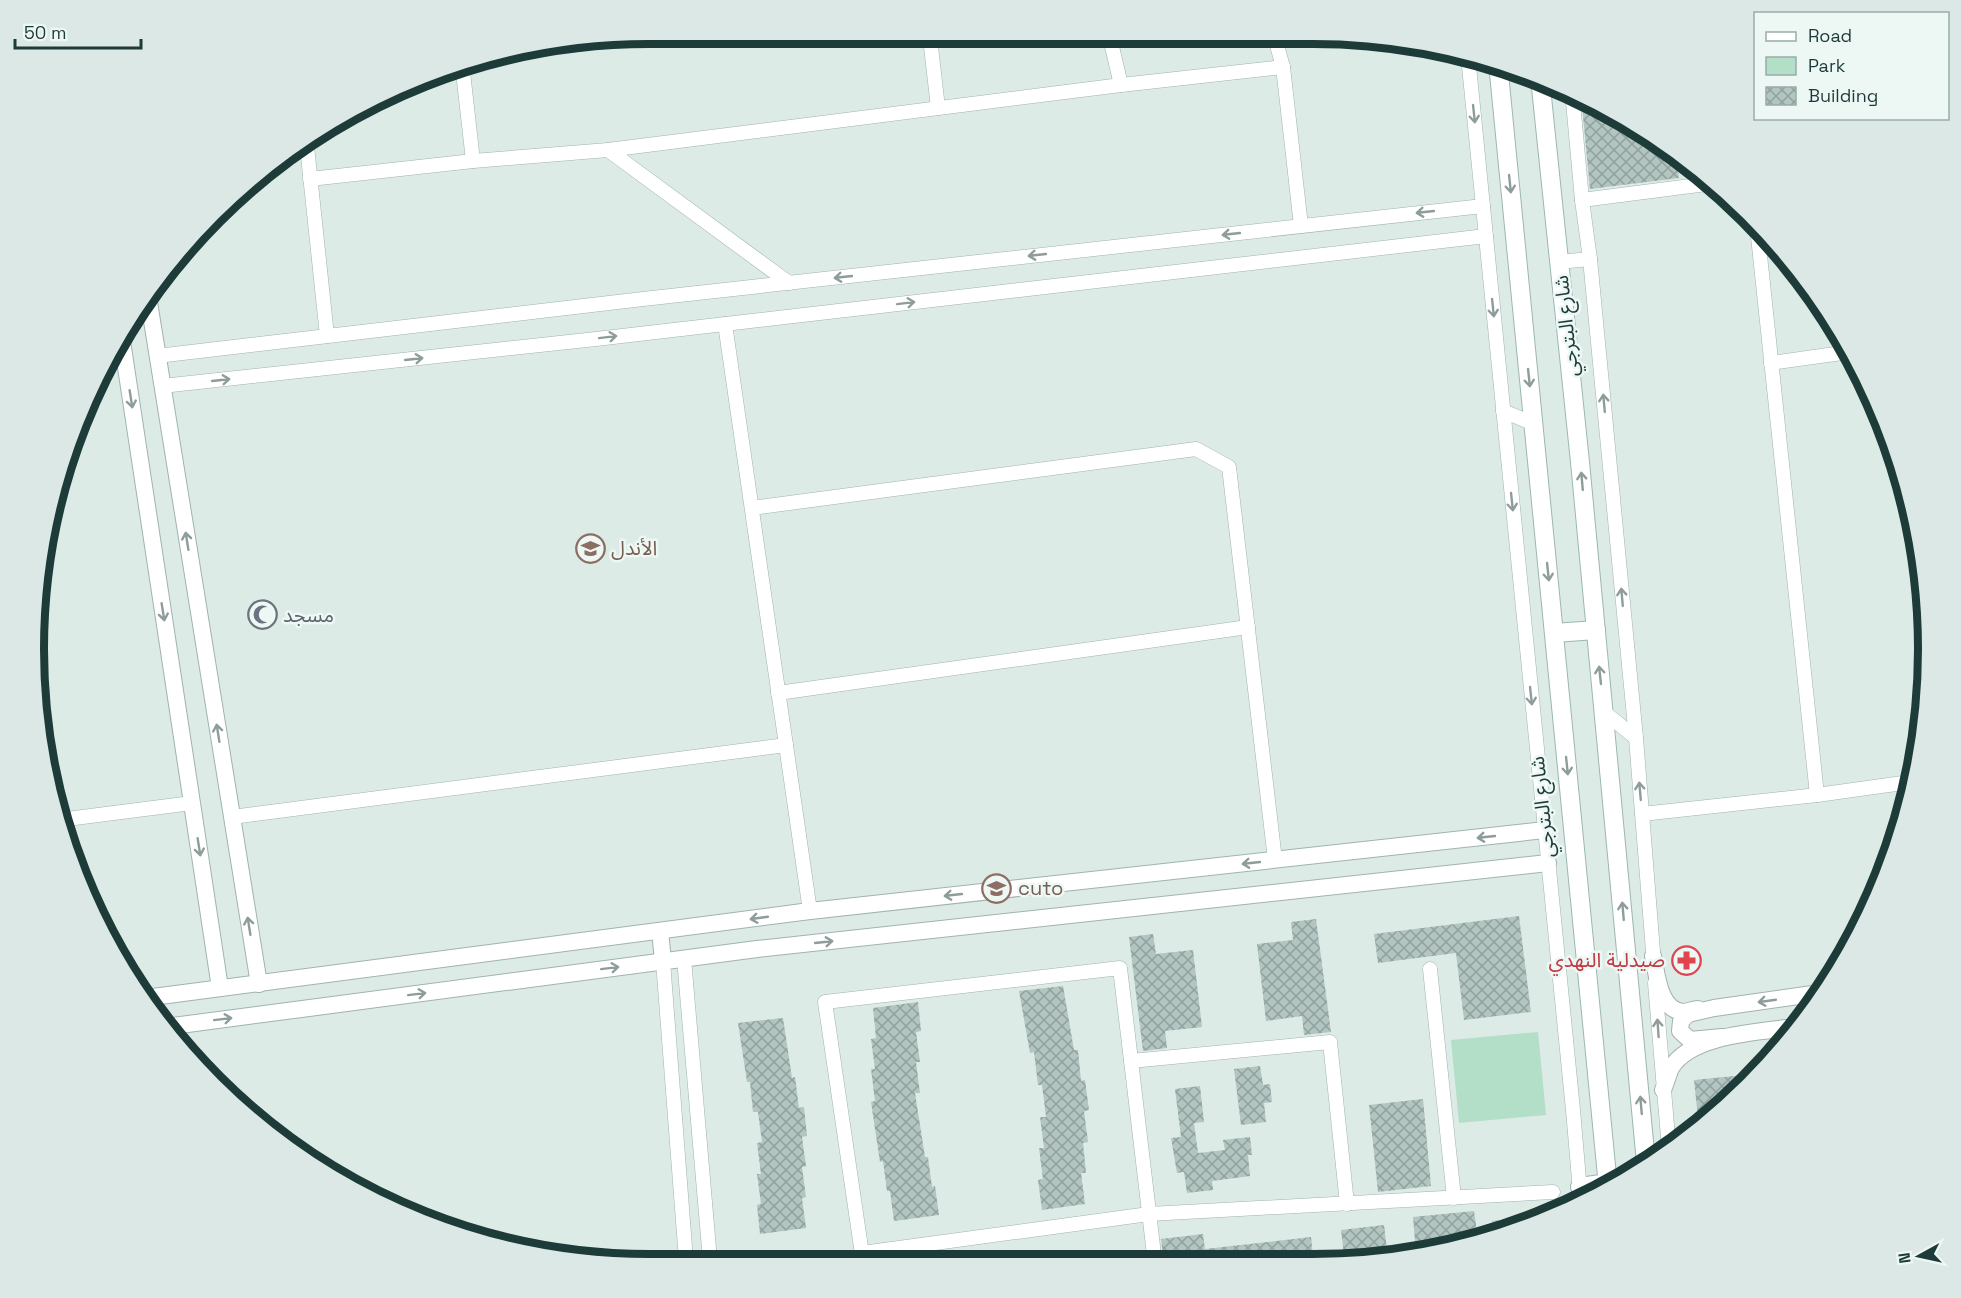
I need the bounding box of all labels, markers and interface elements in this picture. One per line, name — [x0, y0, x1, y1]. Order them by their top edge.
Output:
scale bar — [15, 12, 141, 50]
legend — [1754, 12, 1949, 120]
text: 50 m — [24, 21, 66, 44]
text: Road — [1808, 24, 1852, 47]
text: Park — [1808, 54, 1846, 77]
text: Building — [1808, 84, 1878, 107]
one-way arrow — [1469, 104, 1480, 124]
one-way arrow — [1505, 173, 1516, 193]
one-way arrow — [1415, 207, 1435, 218]
one-way arrow — [1221, 229, 1241, 240]
one-way arrow — [1028, 250, 1048, 261]
one-way arrow — [834, 271, 854, 282]
street label: شارع البترجي — [1548, 274, 1587, 378]
one-way arrow — [896, 297, 916, 308]
one-way arrow — [1488, 298, 1499, 318]
one-way arrow — [598, 332, 618, 343]
one-way arrow — [404, 353, 424, 364]
one-way arrow — [1524, 367, 1535, 387]
one-way arrow — [210, 374, 230, 385]
one-way arrow — [125, 388, 136, 408]
one-way arrow — [1598, 394, 1609, 414]
one-way arrow — [1576, 471, 1587, 491]
one-way arrow — [1507, 492, 1518, 512]
one-way arrow — [181, 531, 192, 551]
school or university icon: الأندل — [574, 532, 606, 564]
place label: الأندل — [611, 535, 657, 561]
one-way arrow — [1543, 562, 1554, 581]
one-way arrow — [1616, 588, 1627, 608]
mosque icon: مسجد — [246, 599, 278, 631]
one-way arrow — [158, 602, 169, 622]
place label: مسجد — [283, 602, 334, 628]
one-way arrow — [1594, 665, 1605, 685]
one-way arrow — [1526, 686, 1537, 706]
one-way arrow — [213, 724, 224, 744]
street label: شارع البترجي — [1524, 755, 1563, 859]
one-way arrow — [1562, 756, 1573, 775]
one-way arrow — [1634, 782, 1645, 802]
one-way arrow — [1477, 831, 1497, 842]
one-way arrow — [193, 836, 204, 856]
one-way arrow — [1241, 857, 1261, 868]
school or university icon: cuto — [981, 872, 1013, 904]
place label: cuto — [1018, 875, 1063, 901]
one-way arrow — [943, 890, 963, 901]
one-way arrow — [1617, 901, 1628, 921]
one-way arrow — [749, 912, 769, 923]
one-way arrow — [244, 916, 255, 936]
one-way arrow — [814, 936, 834, 947]
pharmacy icon: صيدلية النهدي — [1670, 944, 1702, 976]
place label: صيدلية النهدي — [1549, 947, 1665, 976]
one-way arrow — [600, 963, 619, 974]
one-way arrow — [406, 988, 426, 999]
one-way arrow — [1757, 995, 1777, 1006]
one-way arrow — [213, 1013, 233, 1024]
one-way arrow — [1653, 1018, 1664, 1038]
one-way arrow — [1635, 1095, 1646, 1115]
north arrow — [1889, 1226, 1949, 1286]
text: N — [1893, 1251, 1916, 1265]

